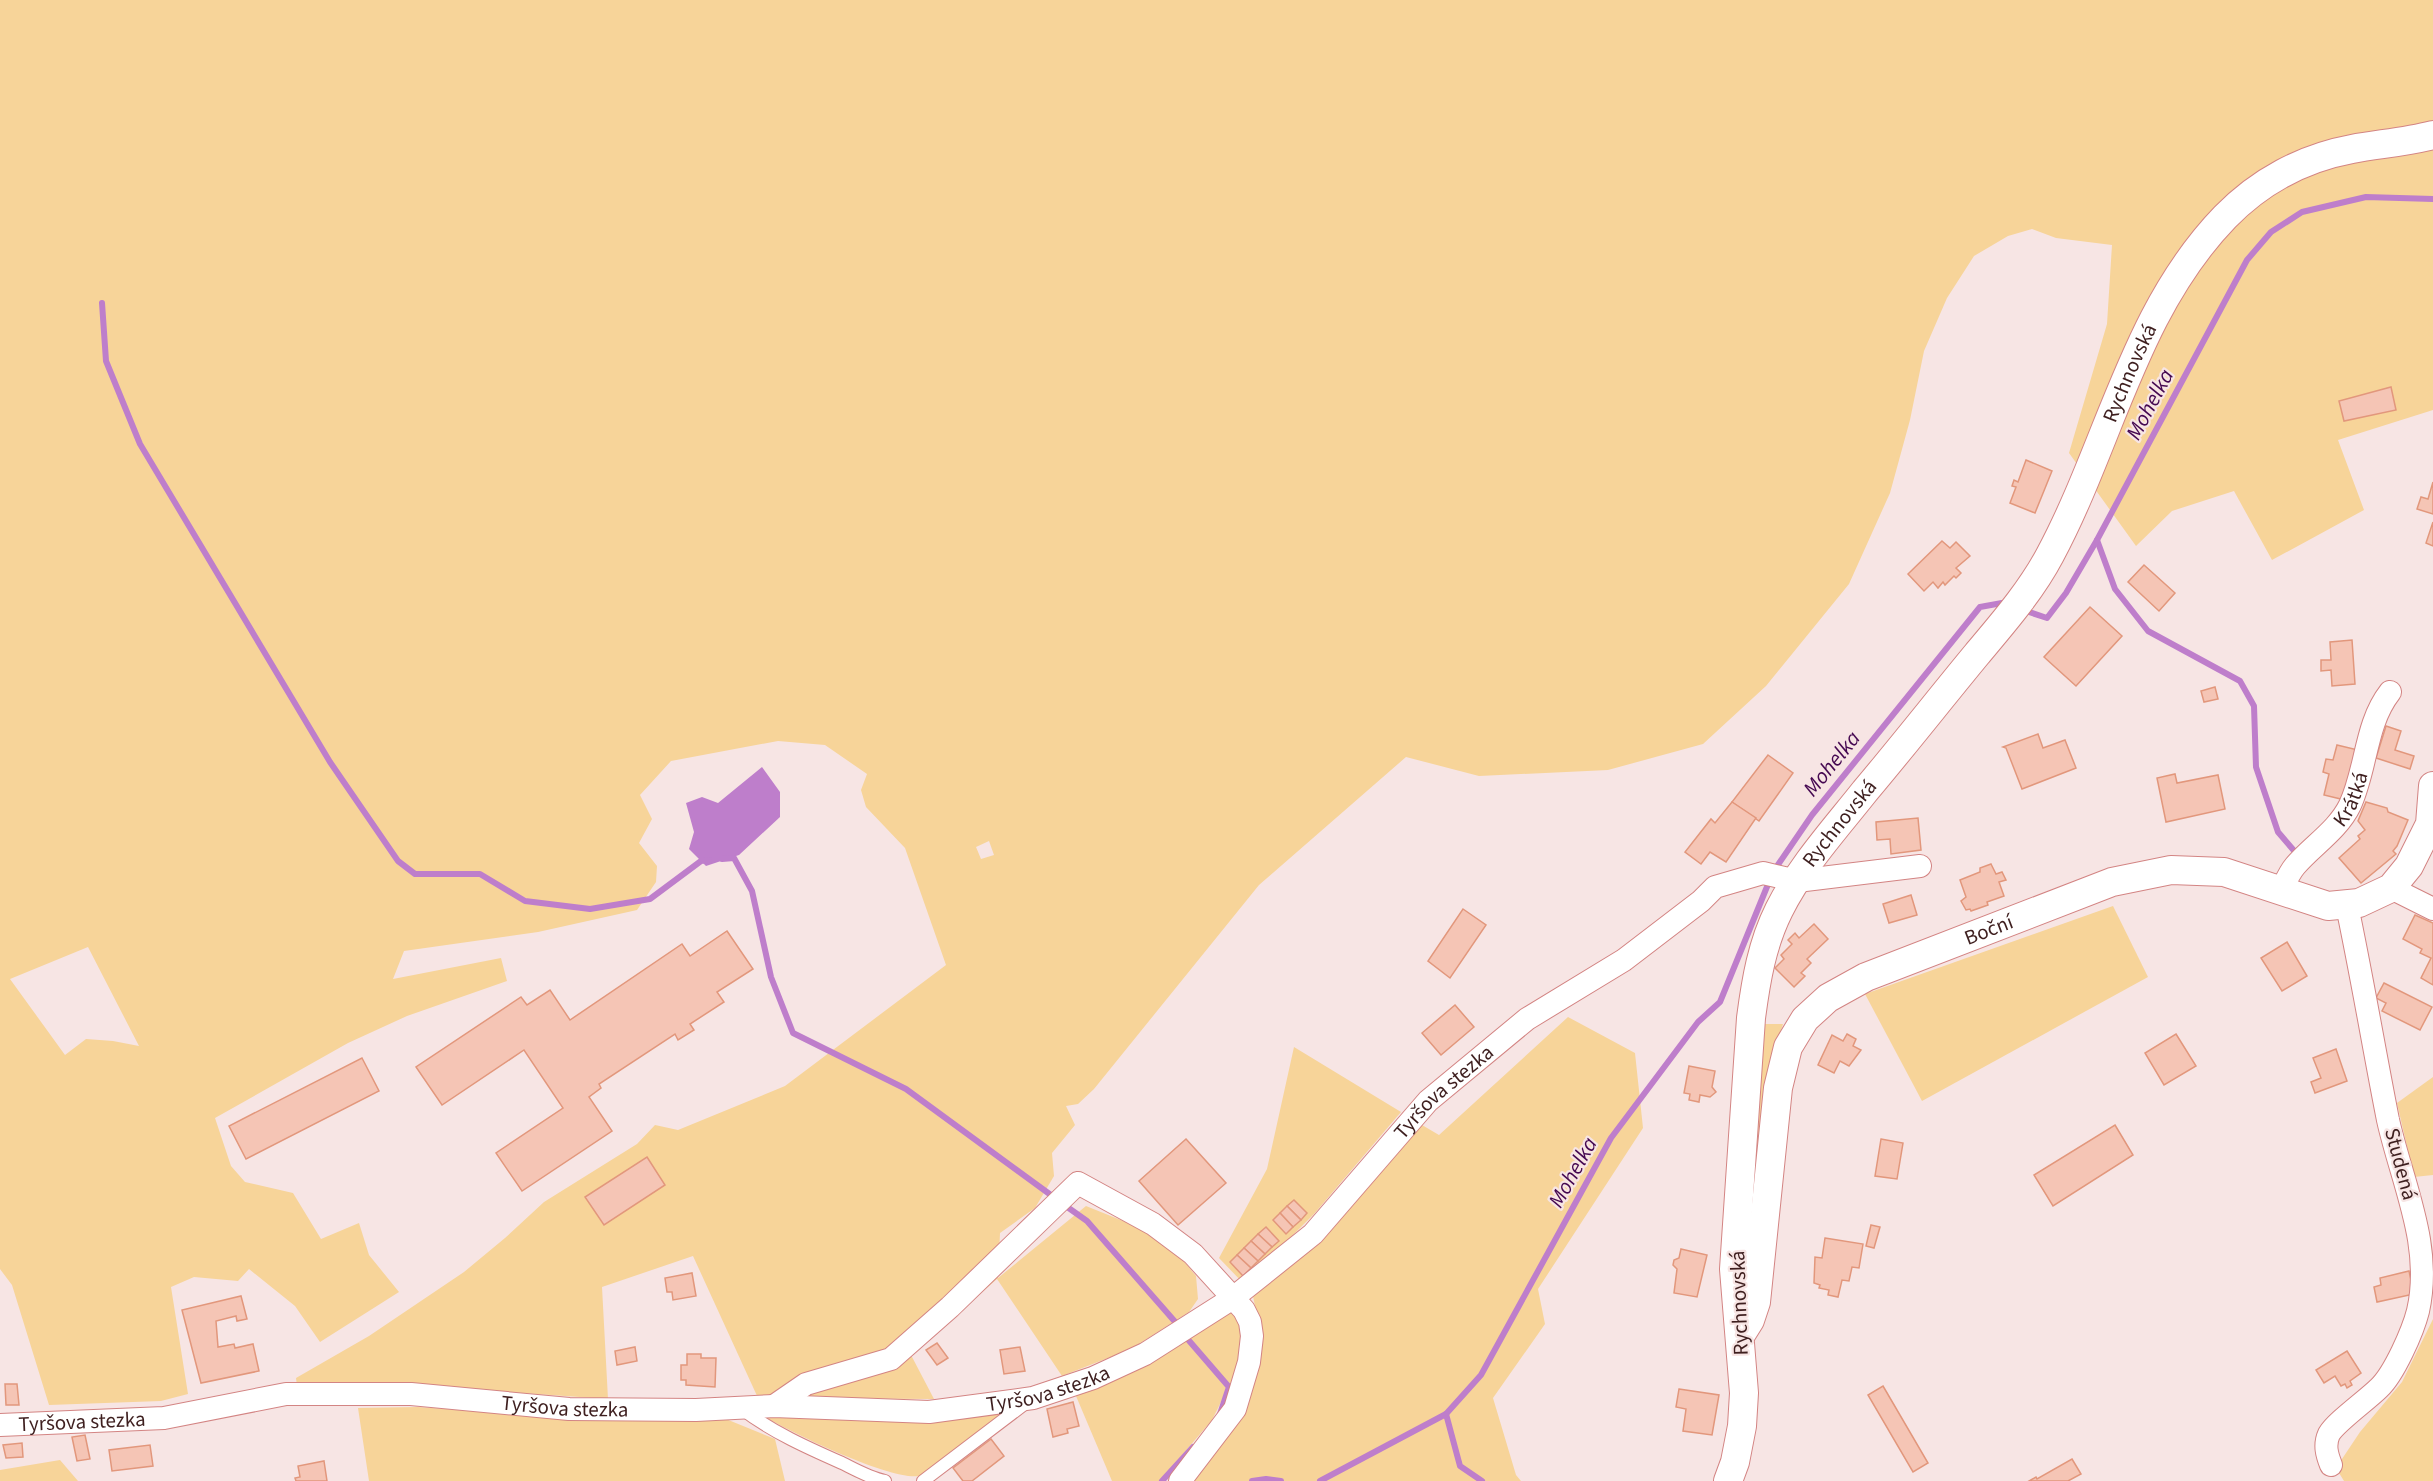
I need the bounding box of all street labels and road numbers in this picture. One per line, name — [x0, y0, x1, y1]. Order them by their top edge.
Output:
street label: Rychnovská — [2095, 318, 2164, 427]
street label: Krátká — [2326, 769, 2375, 833]
street label: Rychnovská — [1795, 773, 1884, 873]
street label: Boční — [1960, 906, 2018, 953]
street label: Tyršova stezka — [1387, 1038, 1500, 1146]
street label: Studená — [2377, 1125, 2425, 1203]
street label: Rychnovská — [1722, 1250, 1756, 1356]
street label: Tyršova stezka — [984, 1357, 1115, 1419]
street label: Tyršova stezka — [500, 1388, 629, 1424]
street label: Tyršova stezka — [18, 1404, 146, 1439]

